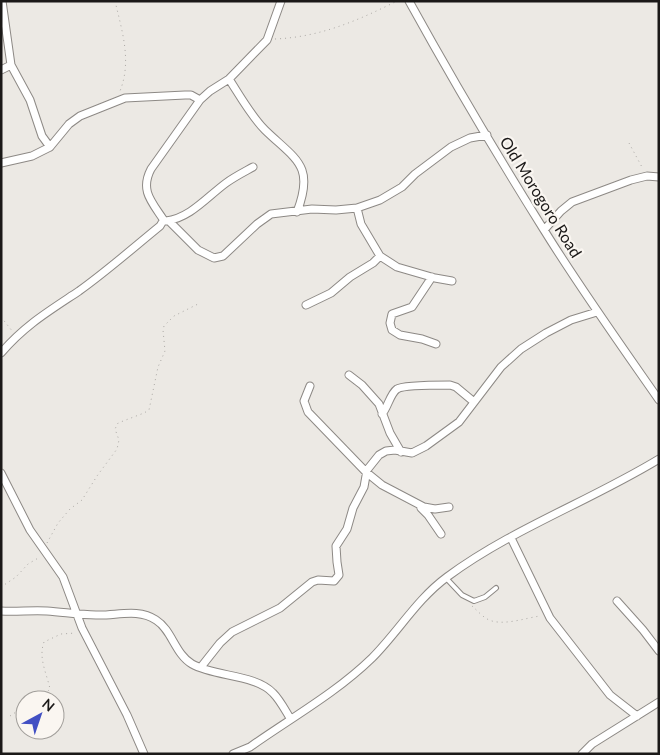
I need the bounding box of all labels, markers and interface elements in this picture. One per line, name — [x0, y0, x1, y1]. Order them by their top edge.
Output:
street label: Old Morogoro Road — [497, 133, 586, 261]
north arrow — [15, 690, 65, 740]
text: N — [39, 695, 58, 715]

